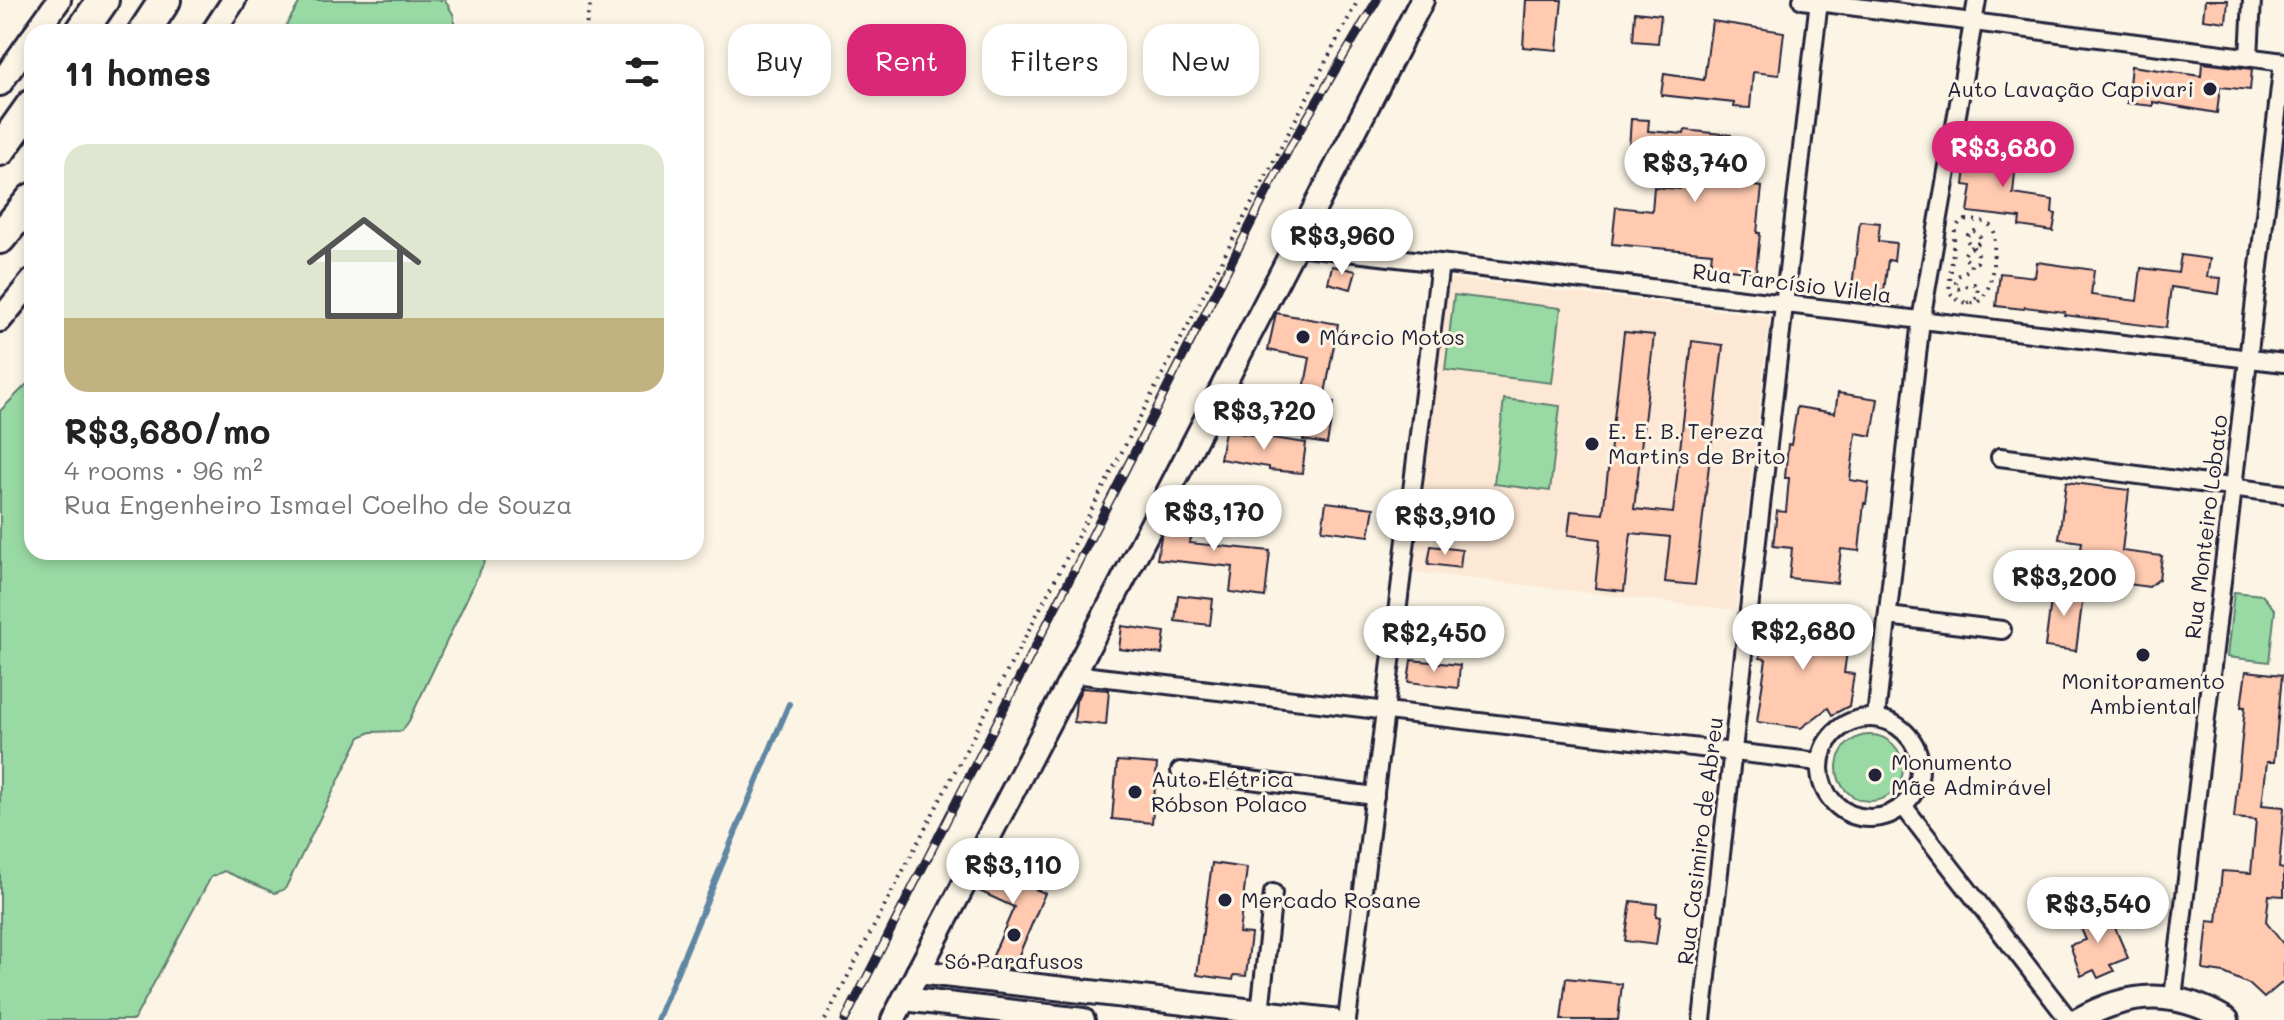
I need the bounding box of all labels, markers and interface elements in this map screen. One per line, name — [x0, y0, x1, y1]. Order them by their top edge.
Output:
chip: Buy — [728, 24, 831, 96]
chip: Rent — [847, 24, 966, 96]
chip: Filters — [982, 24, 1127, 96]
chip: New — [1143, 24, 1259, 96]
text: 11 homes — [64, 50, 211, 95]
icon: filters — [620, 50, 664, 94]
place label: Auto Lavação Capivari — [1947, 74, 2194, 103]
marker: Auto Lavação Capivari — [2201, 80, 2219, 98]
pin: R$3,680 — [1929, 121, 2077, 189]
text: R$3,680 — [1950, 130, 2056, 164]
pin: R$3,740 — [1621, 136, 1769, 204]
text: R$3,740 — [1642, 145, 1748, 179]
icon: home — [292, 196, 436, 340]
pin: R$3,960 — [1268, 209, 1416, 277]
text: R$3,960 — [1289, 218, 1395, 252]
street label: Rua Tarcísio Vilela — [1691, 256, 1893, 309]
place label: Márcio Motos — [1319, 322, 1465, 351]
marker: Márcio Motos — [1294, 328, 1312, 346]
pin: R$3,720 — [1190, 384, 1338, 452]
text: R$3,720 — [1212, 393, 1316, 427]
text: R$3,680/mo — [64, 408, 270, 453]
street label: Rua Monteiro Lobato — [2177, 413, 2234, 641]
place label: E. E. B. Tereza Martins de Brito — [1608, 416, 1785, 470]
marker: E. E. B. Tereza Martins de Brito — [1583, 435, 1601, 453]
text: 4 rooms · 96 m² — [64, 453, 263, 487]
pin: R$3,170 — [1140, 485, 1288, 553]
text: Rua Engenheiro Ismael Coelho de Souza — [64, 487, 573, 521]
pin: R$3,910 — [1371, 489, 1519, 557]
text: R$3,170 — [1164, 494, 1264, 528]
text: R$3,910 — [1394, 498, 1496, 532]
pin: R$3,200 — [1990, 550, 2138, 618]
text: R$3,200 — [2011, 559, 2117, 593]
pin: R$2,680 — [1729, 604, 1877, 672]
pin: R$2,450 — [1360, 606, 1508, 674]
text: R$2,680 — [1750, 613, 1856, 647]
text: R$2,450 — [1382, 615, 1486, 649]
marker: Monitoramento Ambiental — [2134, 646, 2152, 664]
place label: Monitoramento Ambiental — [2061, 666, 2225, 720]
street label: Rua Casimiro de Abreu — [1670, 715, 1729, 967]
place label: Monumento Mãe Admirável — [1891, 747, 2052, 801]
place label: Auto Elétrica Róbson Polaco — [1151, 764, 1307, 818]
marker: Monumento Mãe Admirável — [1866, 766, 1884, 784]
marker: Auto Elétrica Róbson Polaco — [1126, 783, 1144, 801]
pin: R$3,110 — [939, 838, 1087, 906]
text: R$3,110 — [964, 847, 1062, 881]
pin: R$3,540 — [2024, 877, 2172, 945]
place label: Mercado Rosane — [1241, 885, 1421, 914]
text: R$3,540 — [2045, 886, 2151, 920]
marker: Mercado Rosane — [1216, 891, 1234, 909]
marker: Só Parafusos — [1005, 926, 1023, 944]
place label: Só Parafusos — [944, 946, 1084, 975]

